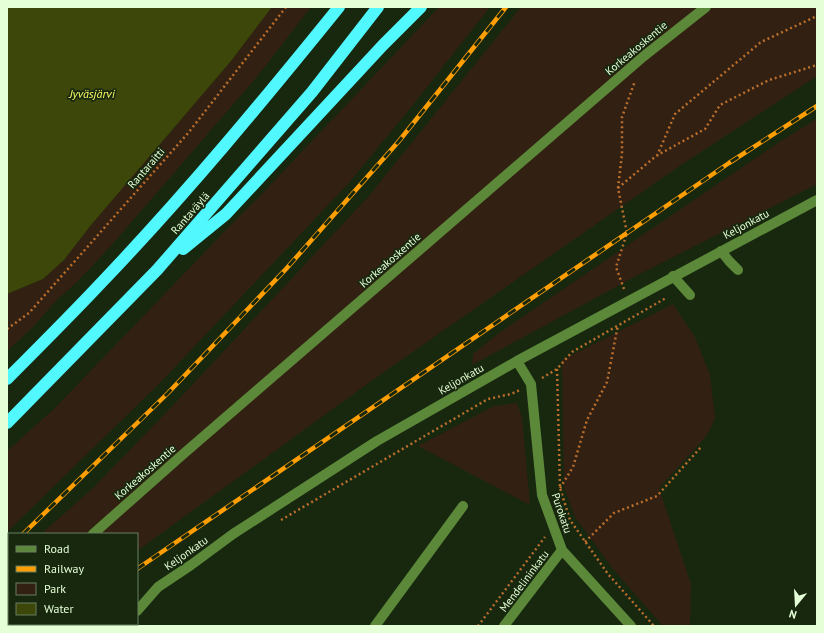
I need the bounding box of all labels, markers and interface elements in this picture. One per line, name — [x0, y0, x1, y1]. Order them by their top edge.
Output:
street label: Korkeakoskentie — [602, 18, 670, 78]
water label: Jyväsjärvi — [68, 86, 116, 101]
street label: Rantaraitti — [124, 145, 168, 191]
street label: Rantaväylä — [168, 189, 212, 237]
street label: Keljonkatu — [721, 206, 772, 242]
street label: Korkeakoskentie — [356, 229, 424, 290]
street label: Keljonkatu — [436, 360, 486, 398]
street label: Korkeakoskentie — [111, 441, 179, 502]
street label: Purokatu — [549, 491, 575, 535]
legend — [8, 533, 138, 625]
street label: Keljonkatu — [161, 533, 211, 573]
text: Road — [44, 541, 69, 556]
street label: Mendelininkatu — [496, 547, 552, 615]
text: Railway — [44, 561, 84, 576]
text: Park — [44, 581, 66, 596]
north arrow — [776, 585, 816, 625]
text: Water — [44, 601, 74, 616]
text: N — [787, 607, 799, 622]

